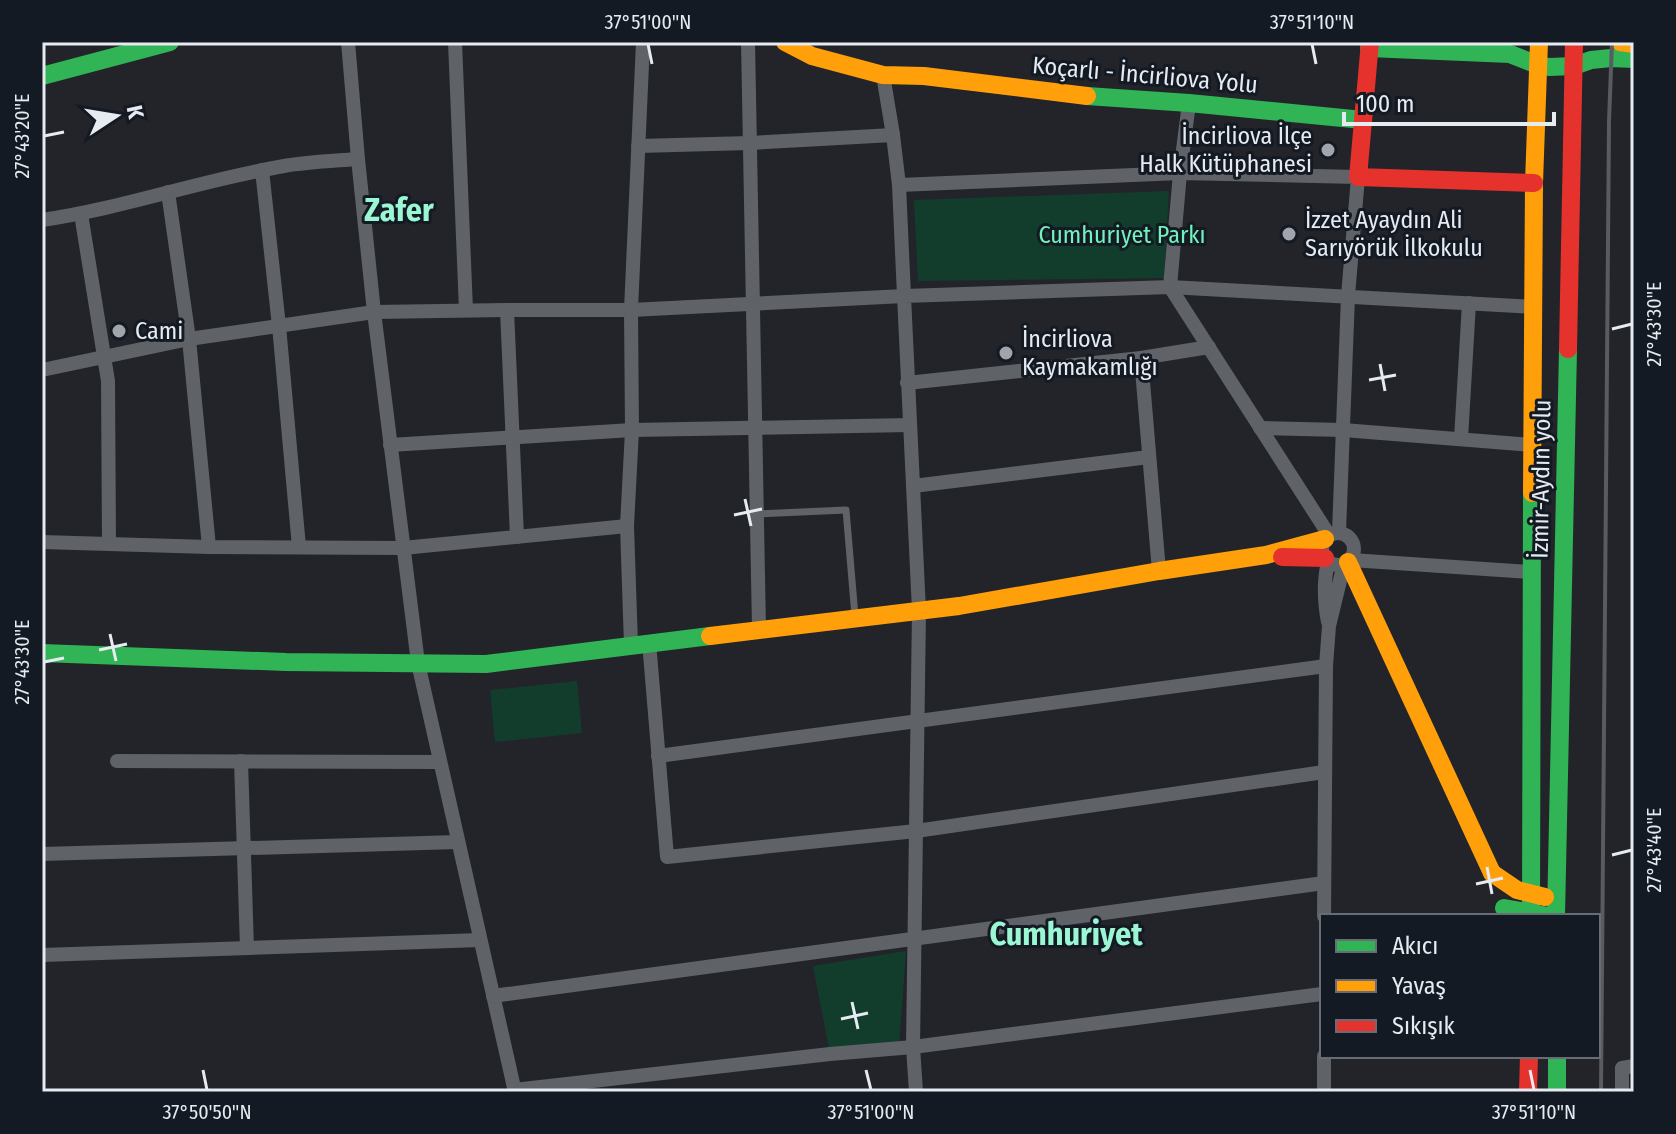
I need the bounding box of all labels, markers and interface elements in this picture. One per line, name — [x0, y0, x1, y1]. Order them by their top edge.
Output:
text: 37°51'00"N — [605, 10, 691, 34]
text: 37°51'10"N — [1270, 10, 1354, 34]
street label: Koçarlı - İncirliova Yolu — [1031, 51, 1259, 99]
north arrow — [76, 76, 156, 156]
scale bar — [1344, 76, 1554, 126]
text: 100 m — [1356, 90, 1414, 118]
text: 27°43'20"E — [10, 94, 34, 178]
text: K — [121, 103, 150, 122]
place label: İncirliova İlçe Halk Kütüphanesi — [1139, 122, 1312, 178]
marker: İncirliova İlçe Halk Kütüphanesi — [1319, 141, 1337, 159]
district label: Zafer — [364, 191, 434, 229]
place label: İzzet Ayaydın Ali Sarıyörük İlkokulu — [1305, 206, 1483, 262]
park label: Cumhuriyet Parkı — [1038, 221, 1206, 249]
marker: İzzet Ayaydın Ali Sarıyörük İlkokulu — [1280, 225, 1298, 243]
text: 27°43'30"E — [1642, 282, 1666, 367]
place label: Cami — [135, 317, 183, 345]
marker: Cami — [110, 322, 128, 340]
place label: İncirliova Kaymakamlığı — [1022, 325, 1158, 381]
marker: İncirliova Kaymakamlığı — [997, 344, 1015, 362]
street label: İzmir-Aydın yolu — [1526, 399, 1556, 559]
text: 27°43'30"E — [10, 620, 34, 705]
text: 27°43'40"E — [1642, 808, 1666, 892]
legend — [1320, 914, 1600, 1058]
district label: Cumhuriyet — [989, 915, 1143, 953]
text: Akıcı — [1392, 932, 1438, 960]
text: Yavaş — [1392, 972, 1446, 1000]
text: Sıkışık — [1392, 1012, 1455, 1040]
text: 37°50'50"N — [162, 1100, 252, 1124]
text: 37°51'00"N — [828, 1100, 914, 1124]
text: 37°51'10"N — [1492, 1100, 1576, 1124]

